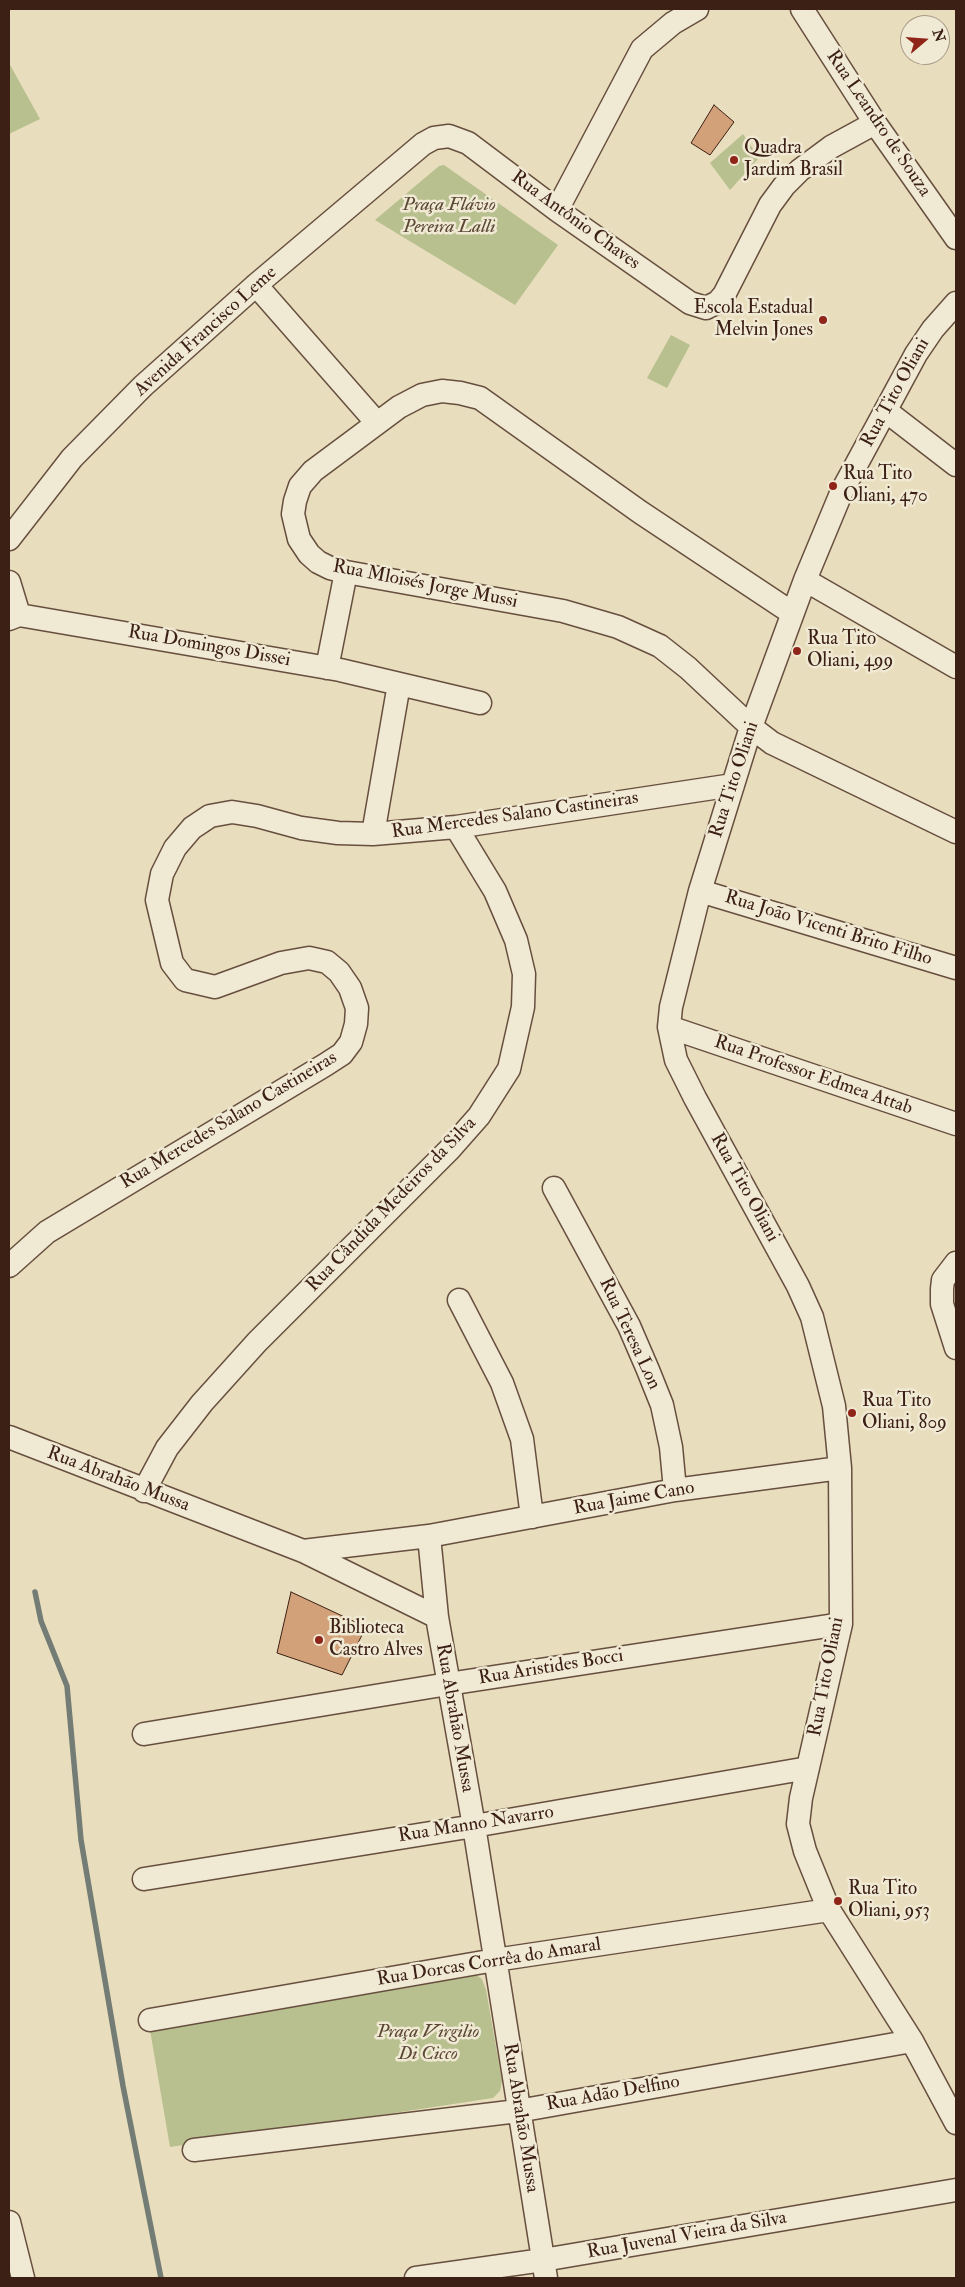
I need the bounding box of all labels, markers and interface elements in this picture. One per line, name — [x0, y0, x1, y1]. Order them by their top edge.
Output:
north arrow — [900, 15, 950, 65]
text: N — [929, 27, 949, 44]
street label: Rua Leandro de Souza — [821, 46, 935, 202]
place label: Quadra Jardim Brasil — [744, 138, 843, 182]
marker: Quadra Jardim Brasil — [728, 154, 740, 166]
street label: Rua Antônio Chaves — [506, 167, 644, 275]
park label: Praça Flávio Pereira Lalli — [402, 195, 496, 239]
street label: Avenida Francisco Leme — [130, 262, 282, 402]
place label: Escola Estadual Melvin Jones — [693, 298, 813, 342]
marker: Escola Estadual Melvin Jones — [817, 314, 829, 326]
street label: Rua Tito Oliani — [857, 335, 935, 451]
place label: Rua Tito Oliani, 470 — [843, 464, 928, 508]
marker: Rua Tito Oliani, 470 — [827, 480, 839, 492]
street label: Rua Mloisés Jorge Mussi — [331, 556, 519, 614]
street label: Rua Domingos Dissei — [126, 621, 292, 673]
place label: Rua Tito Oliani, 499 — [807, 629, 893, 673]
marker: Rua Tito Oliani, 499 — [791, 645, 803, 657]
street label: Rua Tito Oliani — [705, 719, 765, 841]
street label: Rua Mercedes Salano Castineiras — [390, 787, 640, 845]
street label: Rua João Vicenti Brito Filho — [722, 887, 934, 971]
street label: Rua Professor Edmea Attab — [711, 1031, 915, 1121]
street label: Rua Mercedes Salano Castineiras — [116, 1047, 342, 1195]
street label: Rua Cândida Medeiros da Silva — [302, 1113, 482, 1297]
street label: Rua Tito Oliani — [705, 1130, 783, 1246]
street label: Rua Teresa Lon — [593, 1274, 665, 1394]
place label: Rua Tito Oliani, 809 — [862, 1391, 947, 1435]
marker: Rua Tito Oliani, 809 — [846, 1407, 858, 1419]
street label: Rua Abrahão Mussa — [43, 1442, 193, 1518]
street label: Rua Jaime Cano — [572, 1477, 696, 1521]
street label: Rua Tito Oliani — [804, 1615, 850, 1739]
place label: Biblioteca Castro Alves — [329, 1618, 423, 1662]
marker: Biblioteca Castro Alves — [313, 1634, 325, 1646]
street label: Rua Abrahão Mussa — [430, 1642, 478, 1794]
street label: Rua Aristides Bocci — [477, 1645, 625, 1691]
street label: Rua Manno Navarro — [397, 1801, 555, 1849]
place label: Rua Tito Oliani, 953 — [848, 1879, 930, 1923]
marker: Rua Tito Oliani, 953 — [832, 1895, 844, 1907]
street label: Rua Dorcas Corrêa do Amaral — [375, 1934, 603, 1992]
park label: Praça Virgilio Di Cicco — [377, 2022, 479, 2066]
street label: Rua Abrahão Mussa — [497, 2042, 543, 2194]
street label: Rua Adão Delfino — [545, 2071, 681, 2117]
street label: Rua Juvenal Vieira da Silva — [585, 2207, 789, 2265]

